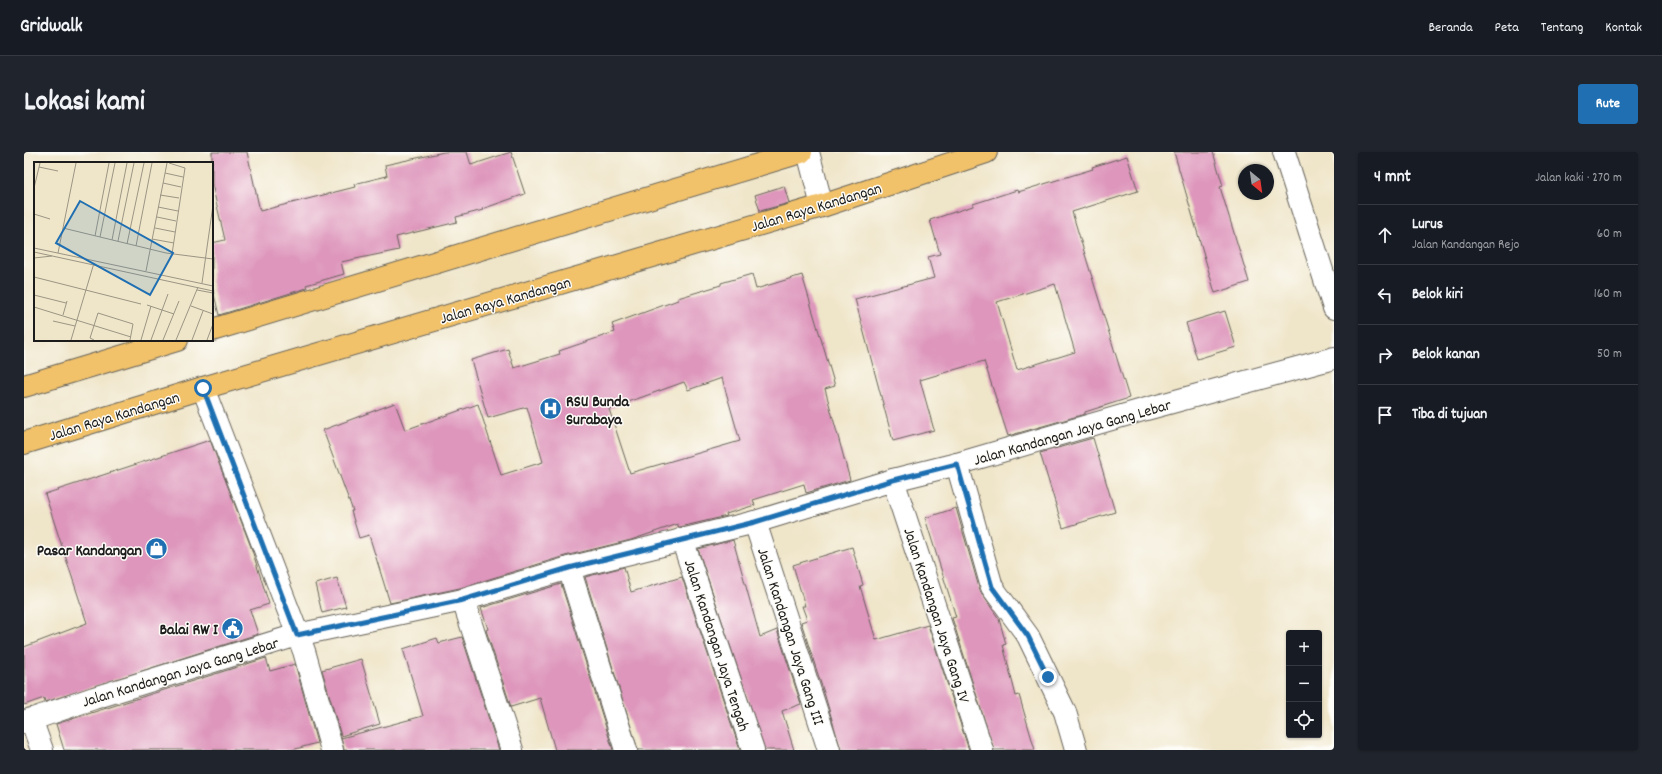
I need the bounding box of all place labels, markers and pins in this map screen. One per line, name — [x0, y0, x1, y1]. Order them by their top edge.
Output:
place label: RSU Bunda Surabaya — [566, 391, 631, 432]
hospital icon: RSU Bunda Surabaya — [537, 396, 563, 422]
shop icon: Pasar Kandangan — [144, 536, 170, 562]
place label: Pasar Kandangan — [37, 540, 142, 563]
public building icon: Balai RW I — [220, 615, 246, 641]
place label: Balai RW I — [159, 619, 219, 642]

